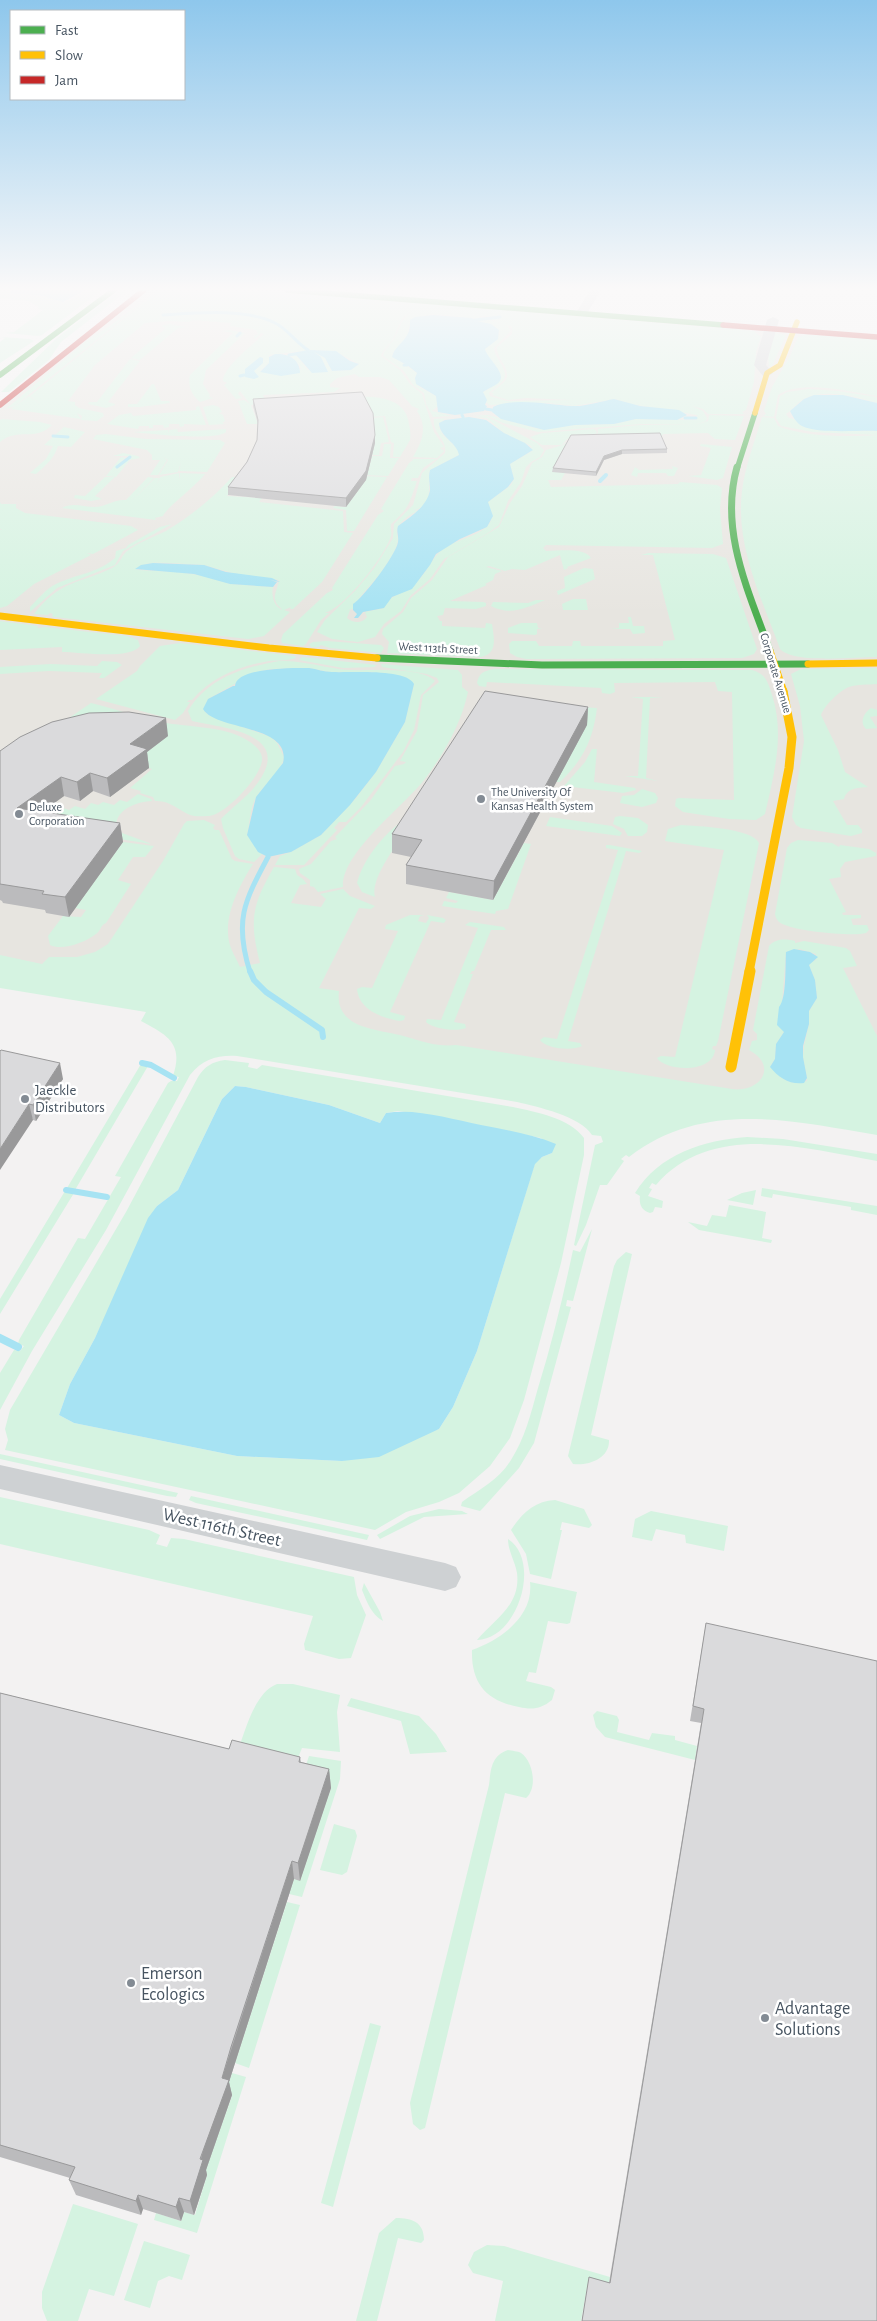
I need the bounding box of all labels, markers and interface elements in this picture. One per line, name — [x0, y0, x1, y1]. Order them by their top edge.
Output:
legend — [10, 10, 185, 100]
text: Fast — [55, 23, 79, 38]
text: Slow — [55, 48, 83, 63]
text: Jam — [55, 73, 78, 88]
street label: Corporate Avenue — [758, 632, 794, 714]
street label: West 113th Street — [398, 640, 478, 656]
place label: The University Of Kansas Health System — [491, 786, 593, 813]
marker: The University Of Kansas Health System — [475, 793, 487, 805]
place label: Deluxe Corporation — [29, 801, 85, 827]
marker: Deluxe Corporation — [13, 808, 25, 820]
place label: Jaeckle Distributors — [35, 1083, 105, 1115]
marker: Jaeckle Distributors — [19, 1093, 31, 1105]
street label: West 116th Street — [161, 1506, 283, 1550]
place label: Emerson Ecologics — [141, 1965, 205, 2004]
marker: Emerson Ecologics — [125, 1977, 137, 1989]
place label: Advantage Solutions — [775, 2000, 850, 2039]
marker: Advantage Solutions — [759, 2012, 771, 2024]

